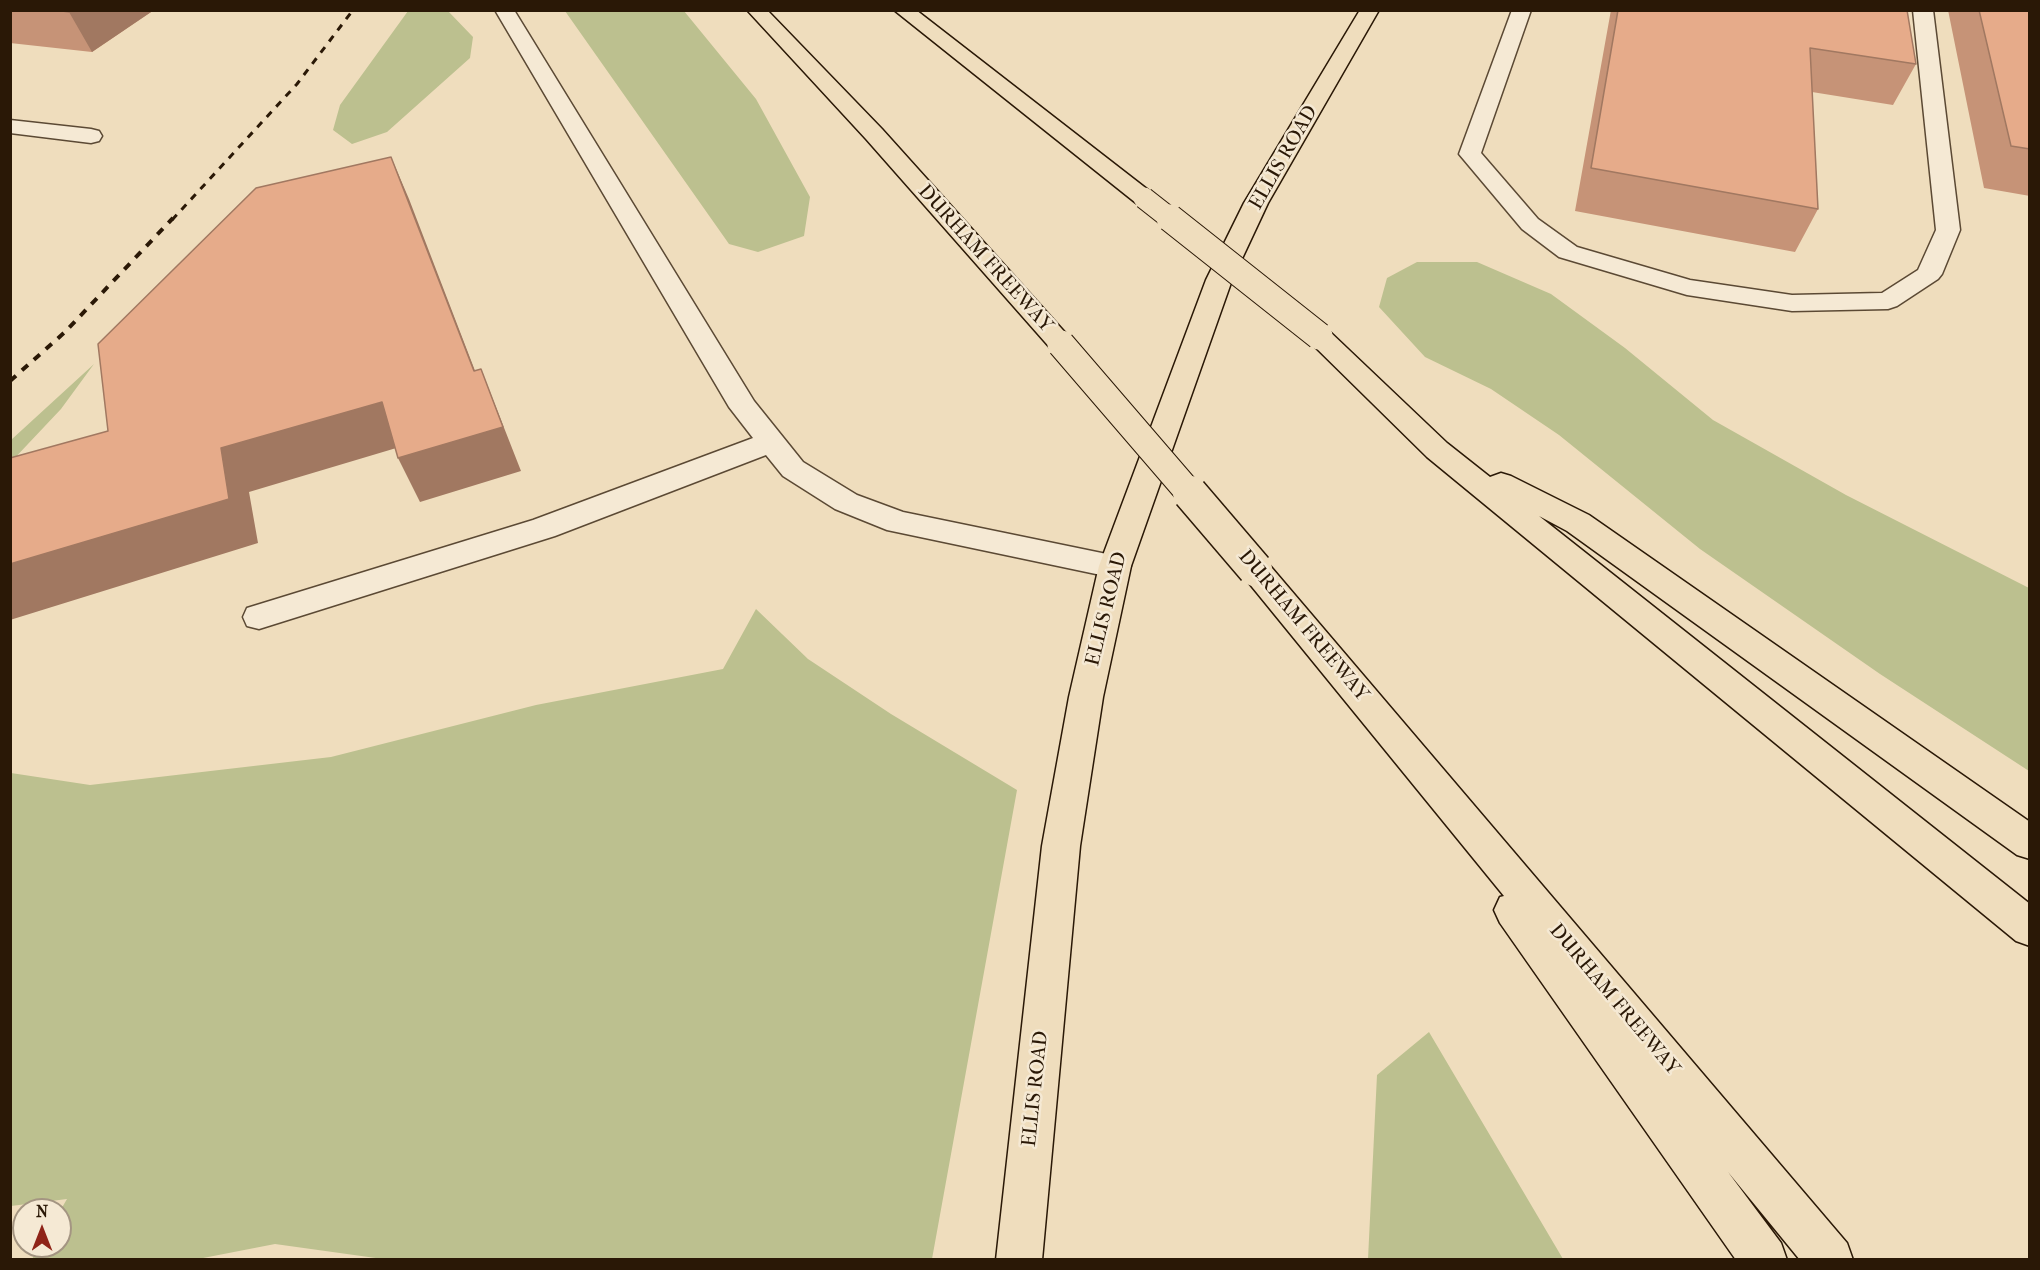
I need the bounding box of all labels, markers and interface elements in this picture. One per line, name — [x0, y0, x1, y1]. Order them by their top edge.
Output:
street label: ELLIS ROAD — [1245, 102, 1323, 214]
street label: DURHAM FREEWAY — [912, 180, 1058, 338]
street label: DURHAM FREEWAY — [1233, 545, 1373, 707]
street label: ELLIS ROAD — [1081, 550, 1133, 668]
street label: DURHAM FREEWAY — [1544, 919, 1684, 1081]
street label: ELLIS ROAD — [1018, 1030, 1054, 1148]
north arrow — [12, 1198, 72, 1258]
text: N — [36, 1202, 48, 1221]

